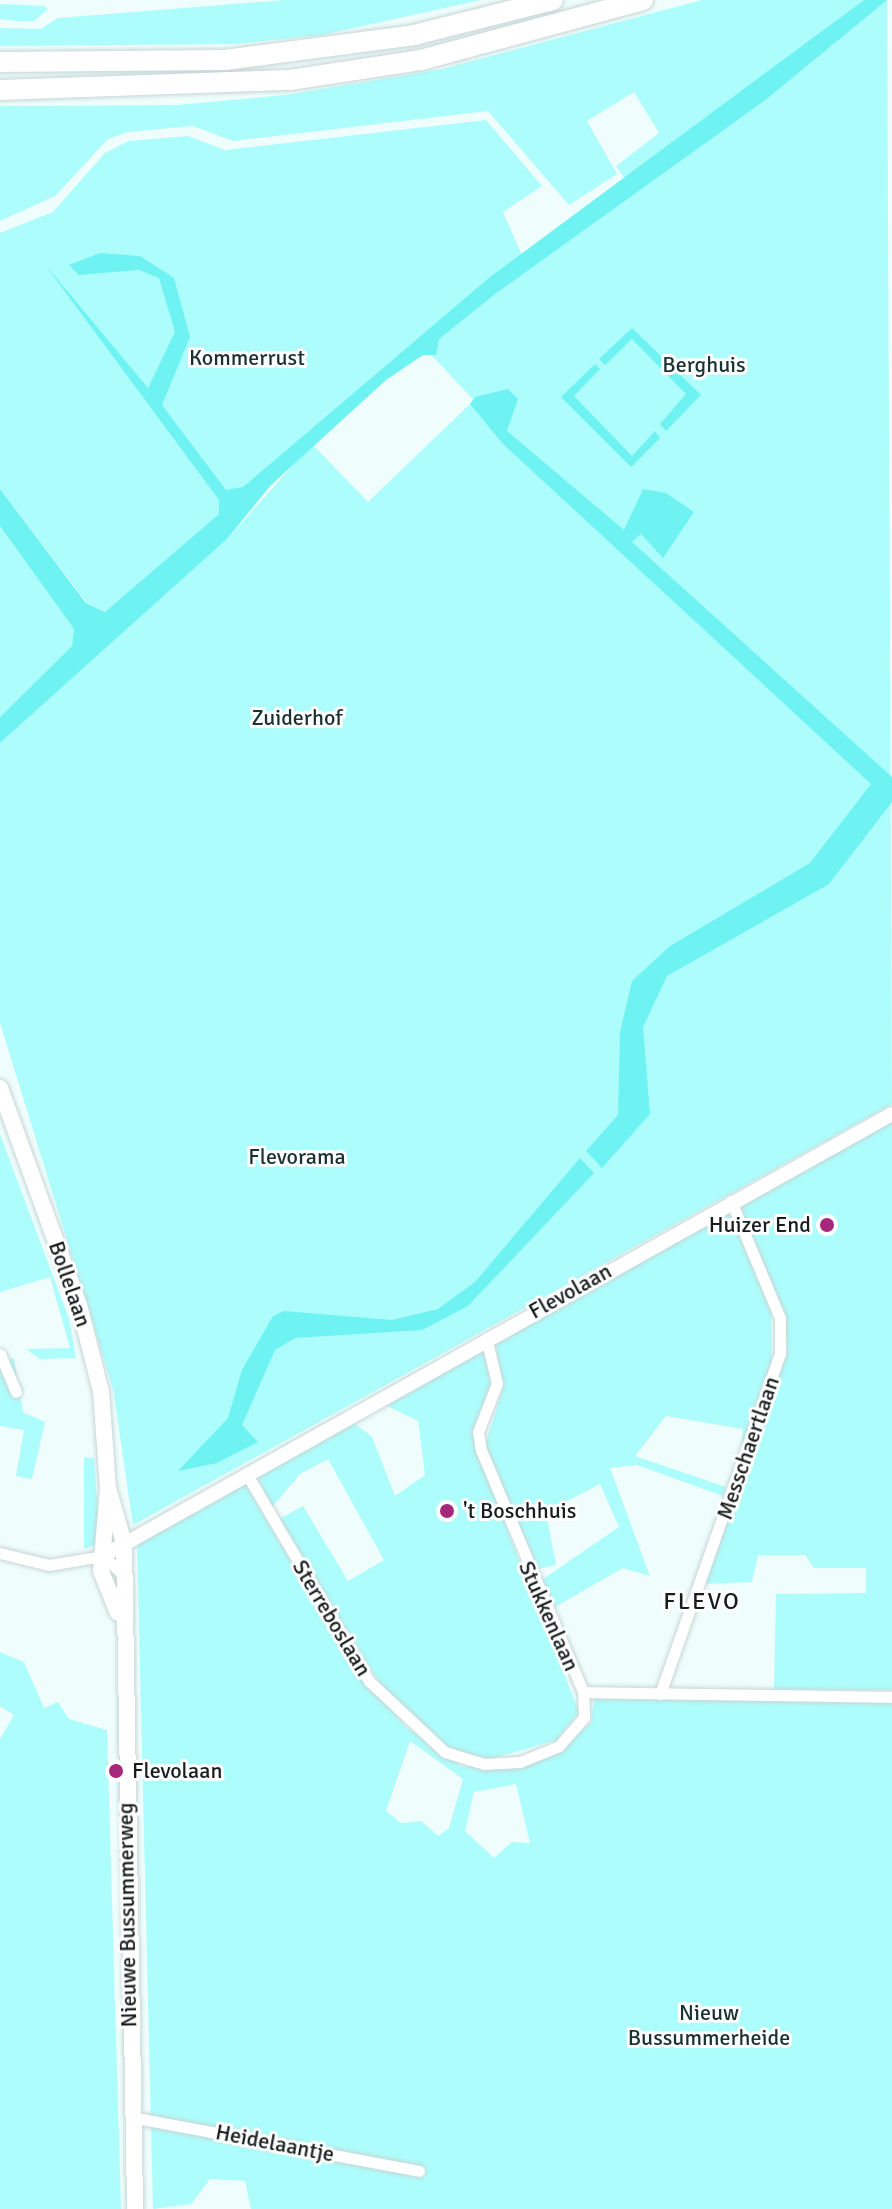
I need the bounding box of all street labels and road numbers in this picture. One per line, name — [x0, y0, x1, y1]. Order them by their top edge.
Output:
street label: Bollelaan — [43, 1238, 97, 1330]
street label: Flevolaan — [524, 1258, 616, 1324]
street label: Messchaertlaan — [711, 1373, 785, 1523]
street label: Sterreboslaan — [287, 1555, 377, 1681]
street label: Stukkenlaan — [513, 1557, 585, 1675]
street label: Nieuwe Bussummerweg — [112, 1802, 142, 2028]
street label: Heidelaantje — [213, 2119, 337, 2167]

